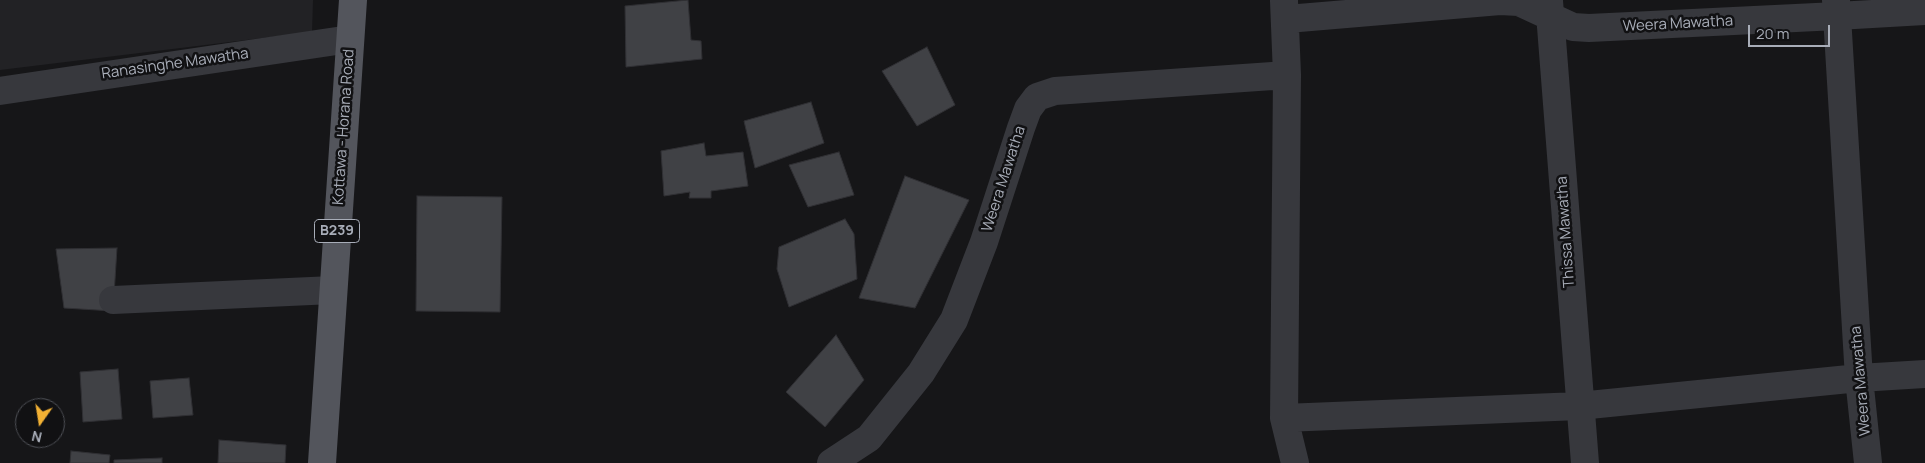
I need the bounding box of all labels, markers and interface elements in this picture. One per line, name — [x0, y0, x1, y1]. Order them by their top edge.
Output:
street label: Weera Mawatha — [1622, 12, 1734, 36]
scale bar — [1750, 15, 1832, 47]
text: 20 m — [1756, 23, 1789, 44]
street label: Ranasinghe Mawatha — [100, 45, 250, 83]
street label: Kottawa - Horana Road — [330, 48, 358, 206]
street label: Weera Mawatha — [978, 124, 1030, 234]
street label: Thissa Mawatha — [1553, 176, 1579, 288]
road number: B239 — [314, 220, 360, 242]
street label: Weera Mawatha — [1847, 325, 1875, 437]
north arrow — [15, 398, 65, 448]
text: N — [30, 427, 44, 448]

